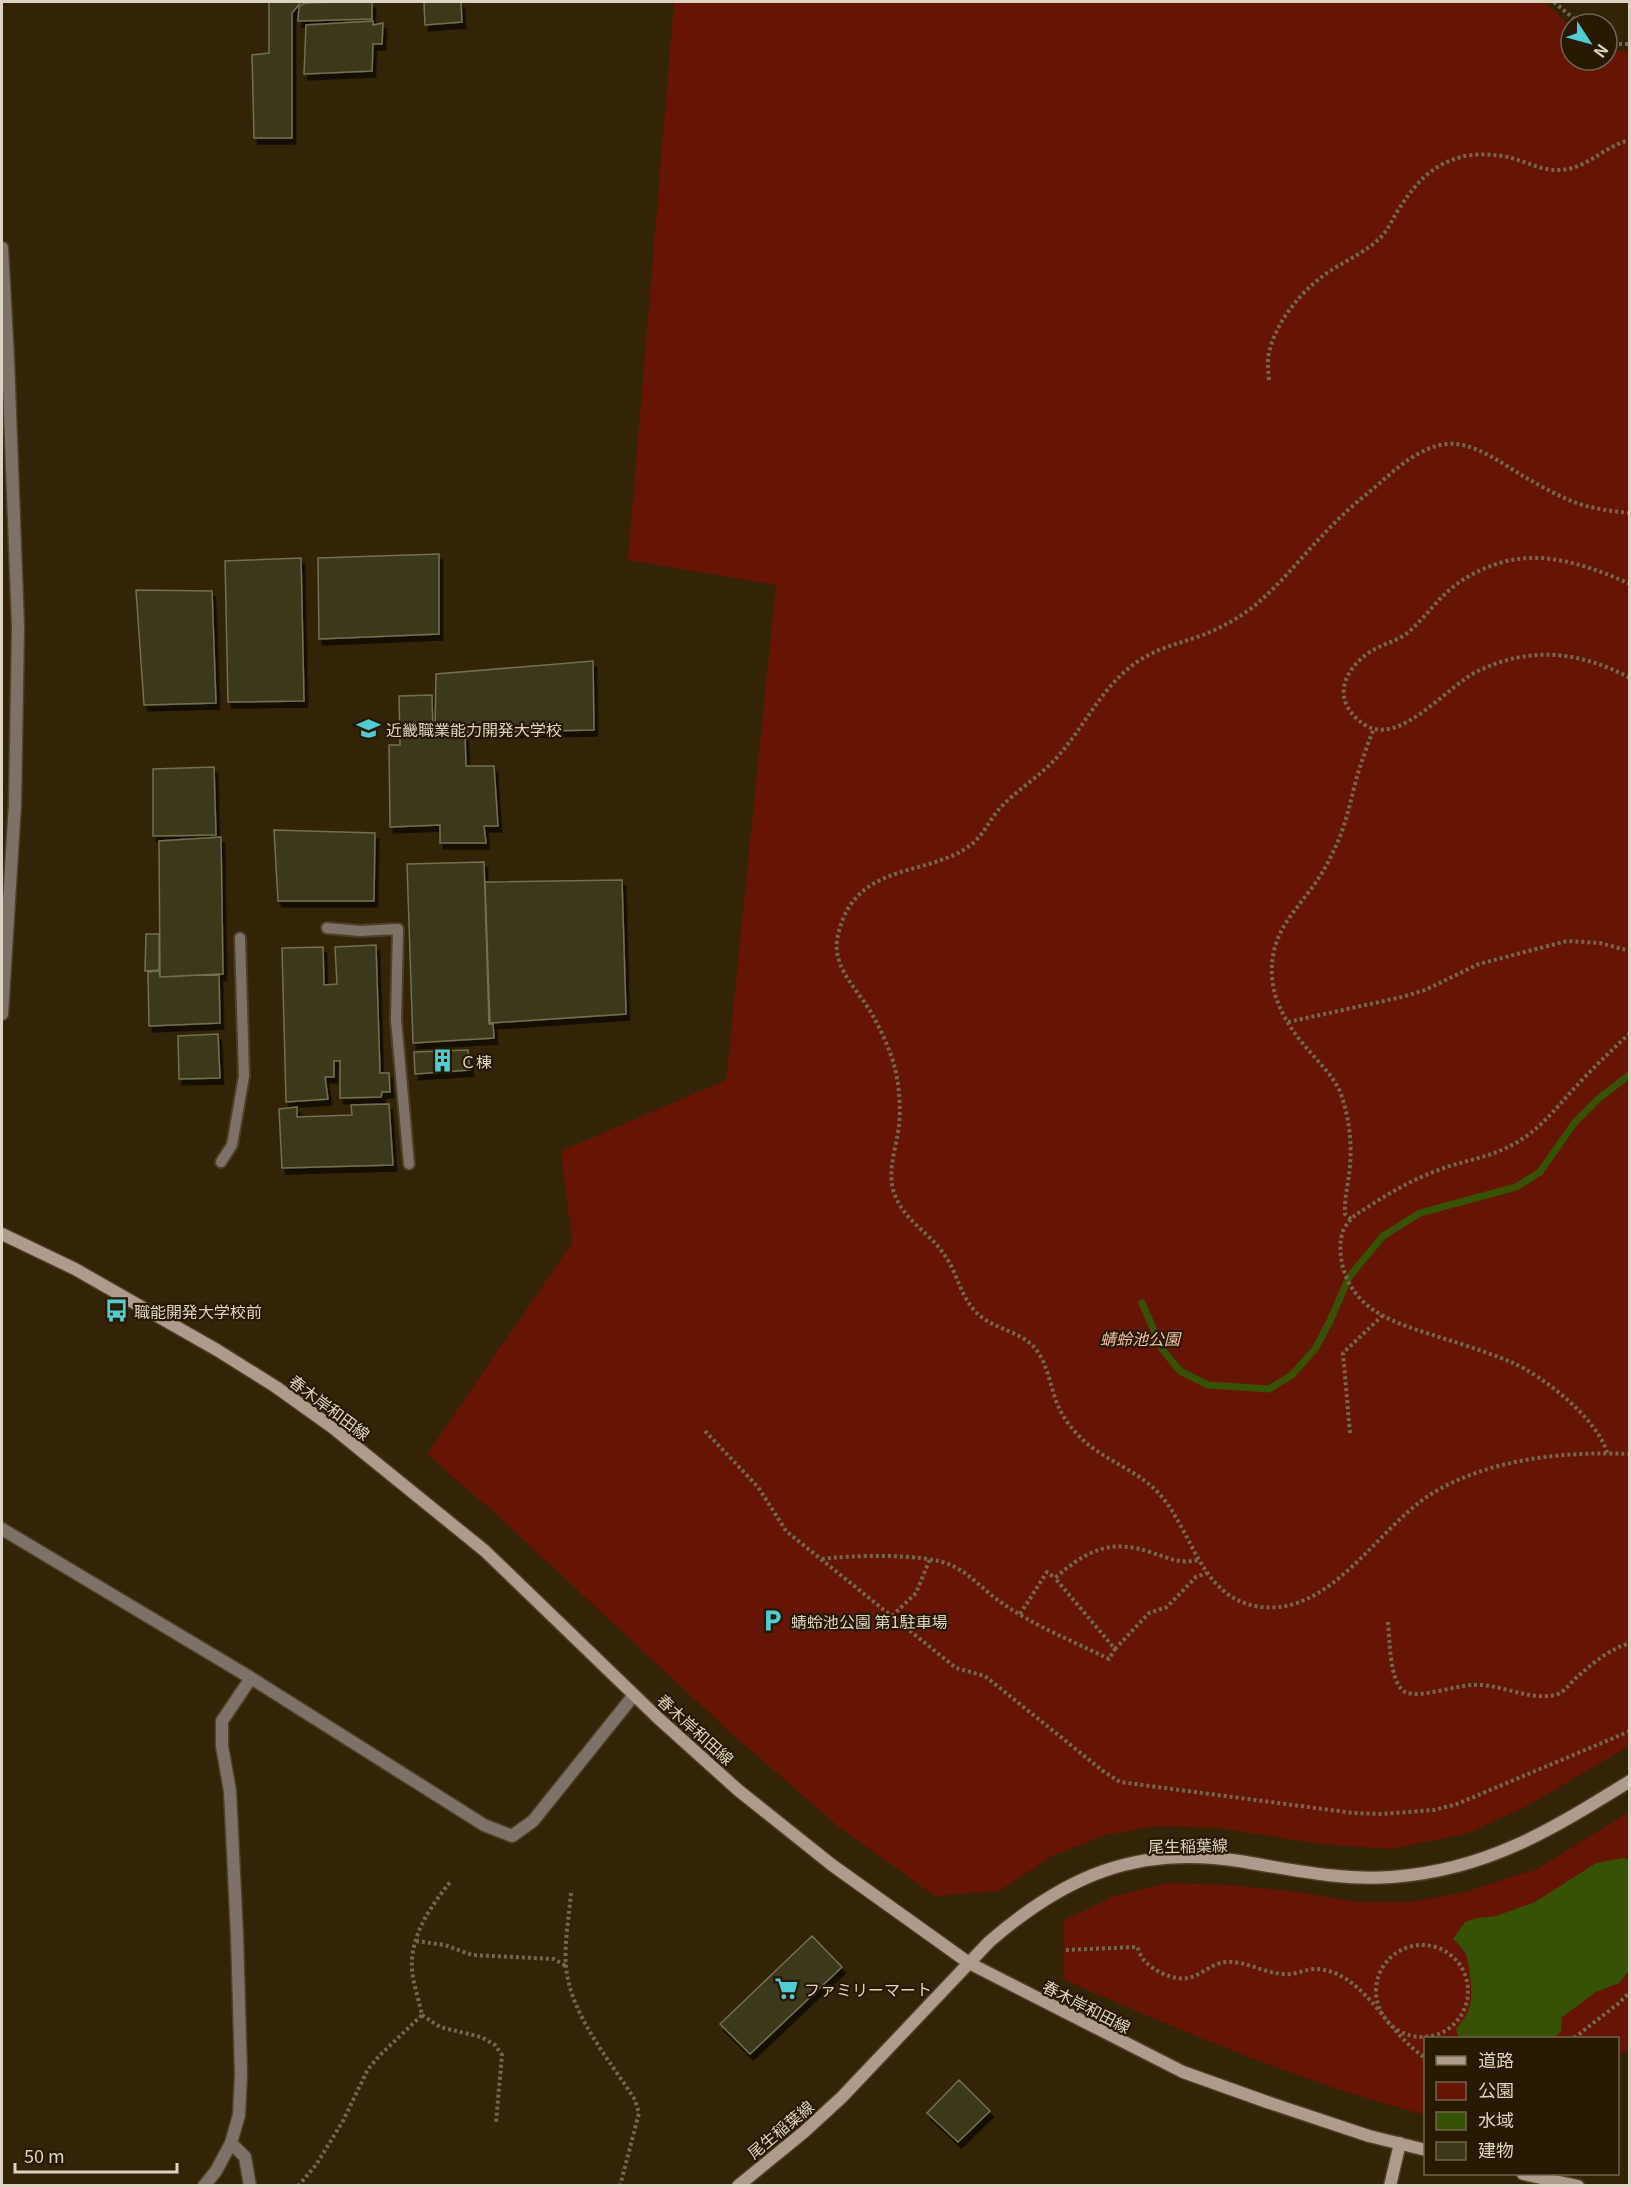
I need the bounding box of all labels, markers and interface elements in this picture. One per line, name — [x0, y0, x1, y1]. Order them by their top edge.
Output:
north arrow — [1559, 12, 1619, 72]
text: N — [1589, 40, 1615, 63]
school or university icon: 近畿職業能力開発大学校 — [355, 716, 381, 742]
place label: 近畿職業能力開発大学校 — [386, 717, 562, 741]
building icon: Ｃ棟 — [429, 1048, 455, 1074]
place label: Ｃ棟 — [460, 1049, 492, 1073]
bus stop icon: 職能開発大学校前 — [103, 1298, 129, 1324]
place label: 職能開発大学校前 — [134, 1299, 262, 1323]
park label: 蜻蛉池公園 — [1100, 1326, 1182, 1350]
street label: 春木岸和田線 — [284, 1369, 376, 1445]
parking icon: 蜻蛉池公園 第1駐車場 — [760, 1608, 786, 1634]
place label: 蜻蛉池公園 第1駐車場 — [791, 1609, 947, 1633]
street label: 春木岸和田線 — [652, 1688, 740, 1770]
street label: 尾生稲葉線 — [1148, 1832, 1228, 1858]
street label: 春木岸和田線 — [1039, 1974, 1135, 2038]
supermarket icon: ファミリーマート — [773, 1976, 799, 2002]
place label: ファミリーマート — [804, 1977, 932, 2001]
legend — [1424, 2037, 1619, 2175]
text: 道路 — [1478, 2046, 1514, 2072]
text: 公園 — [1478, 2076, 1514, 2102]
street label: 尾生稲葉線 — [742, 2094, 818, 2164]
text: 水域 — [1478, 2106, 1514, 2132]
scale bar — [15, 2136, 177, 2174]
text: 建物 — [1478, 2136, 1514, 2162]
text: 50 m — [24, 2142, 65, 2168]

